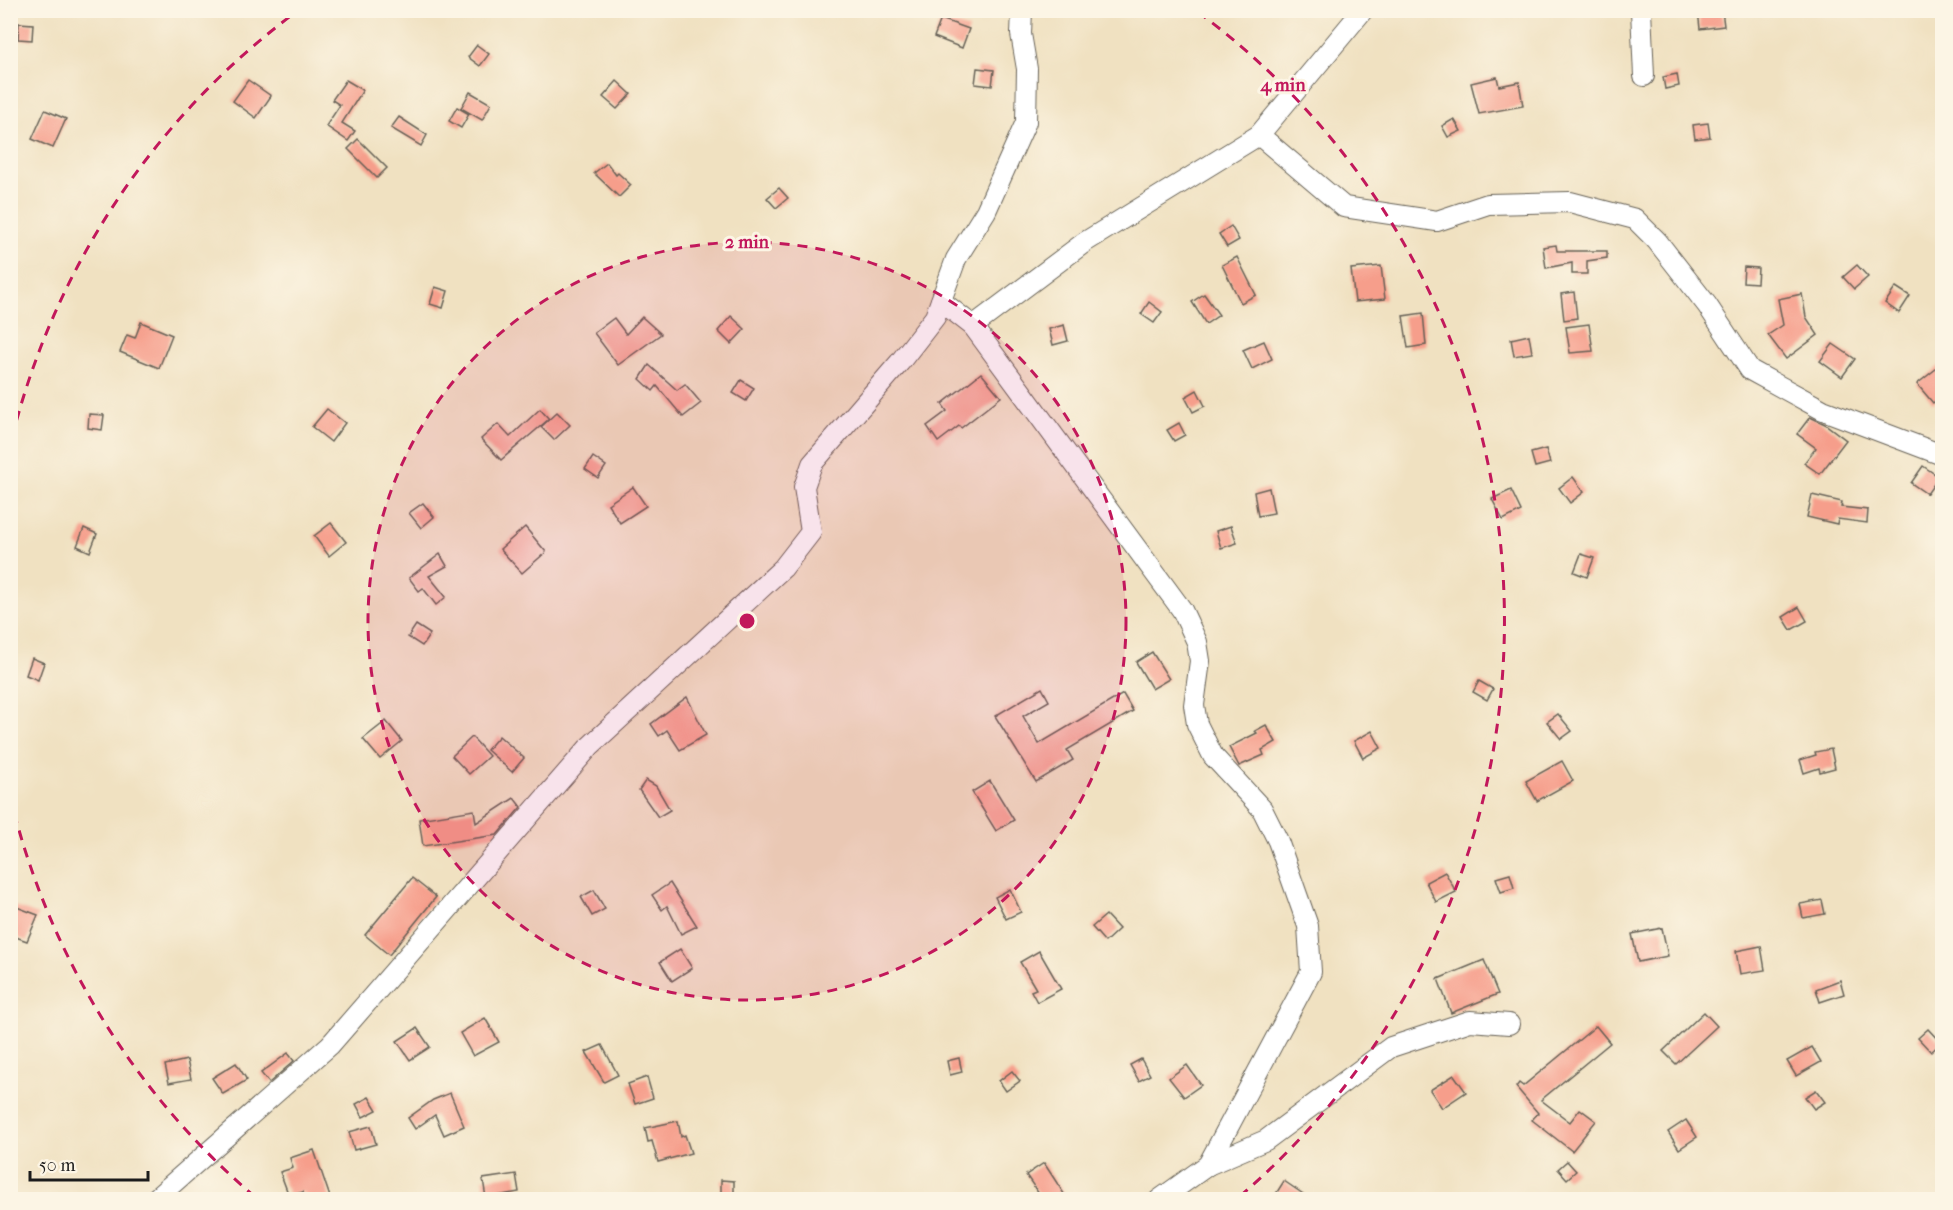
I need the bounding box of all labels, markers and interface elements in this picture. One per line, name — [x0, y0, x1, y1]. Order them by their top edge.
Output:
text: 4 min — [1259, 75, 1306, 96]
text: 2 min — [725, 232, 769, 253]
centre of rings — [737, 611, 757, 631]
scale bar — [30, 1144, 148, 1182]
text: 50 m — [39, 1155, 76, 1176]

